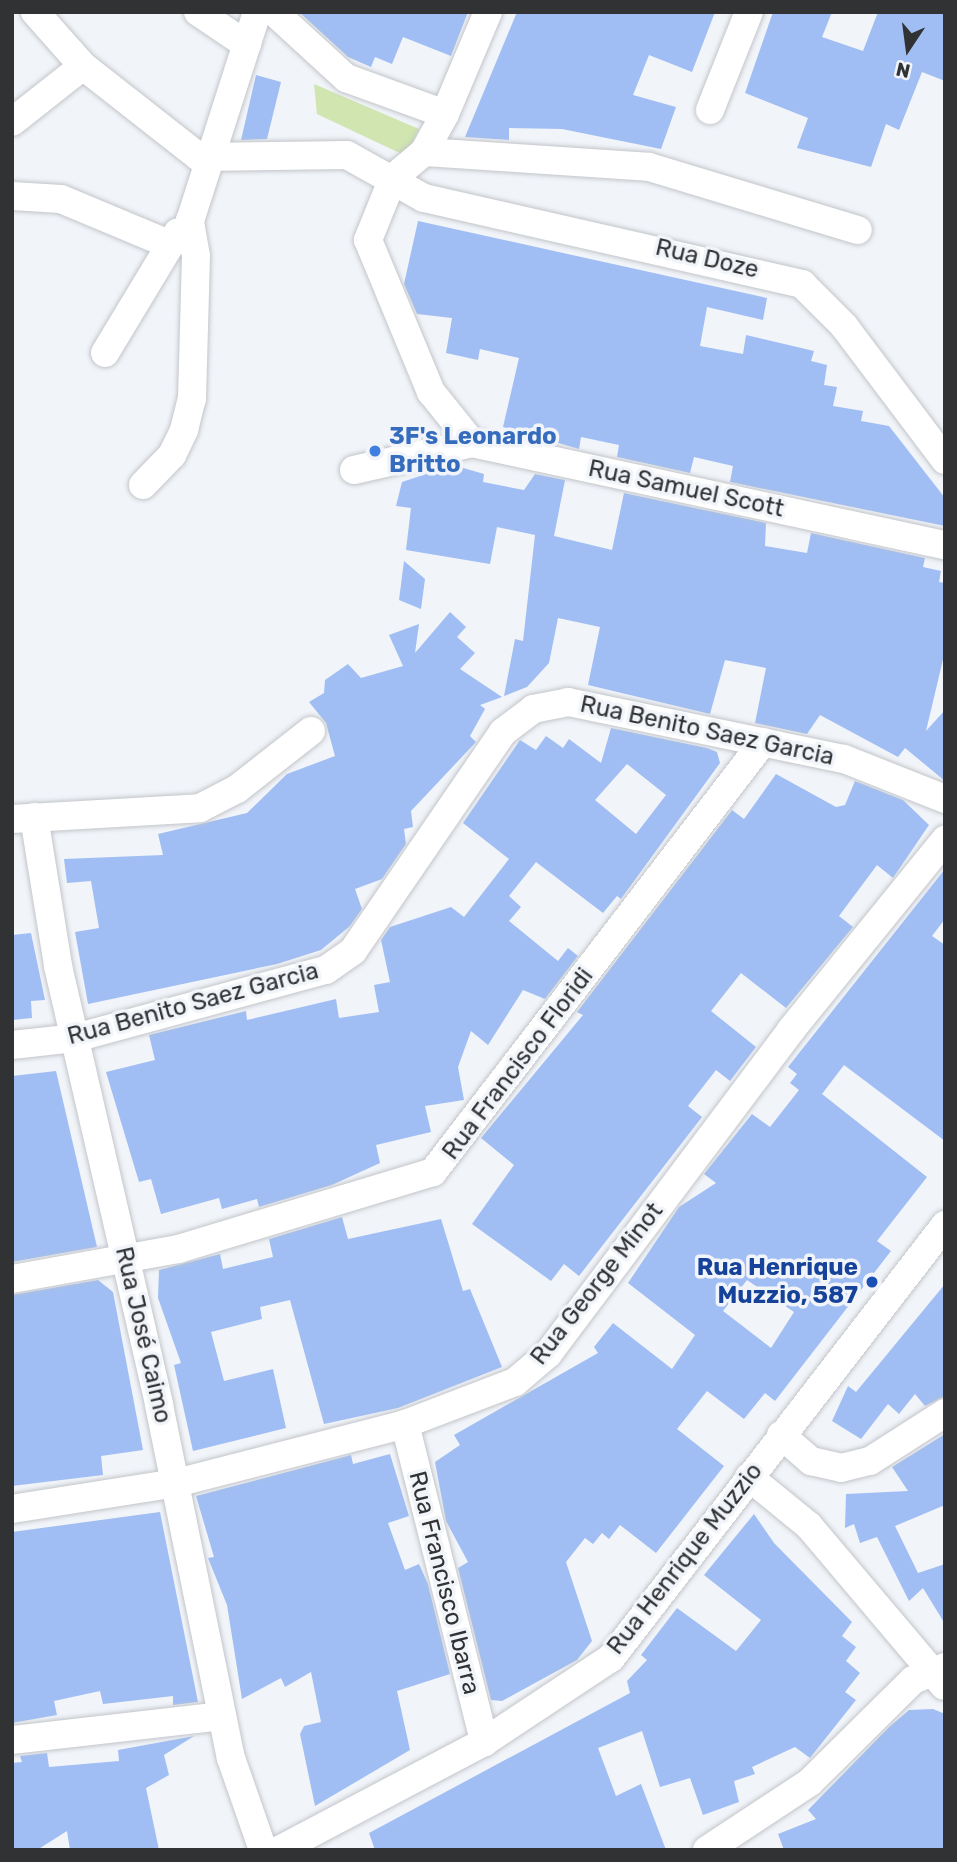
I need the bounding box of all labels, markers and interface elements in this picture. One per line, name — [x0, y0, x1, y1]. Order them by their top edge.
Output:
north arrow — [873, 14, 943, 84]
text: N — [894, 57, 912, 83]
street label: Rua Doze — [653, 233, 761, 285]
place label: 3F's Leonardo Britto — [389, 423, 557, 479]
marker: 3F's Leonardo Britto — [367, 443, 383, 459]
street label: Rua Samuel Scott — [586, 454, 786, 524]
street label: Rua Benito Saez Garcia — [578, 690, 836, 772]
street label: Rua Benito Saez Garcia — [64, 957, 322, 1051]
street label: Rua Francisco Floridi — [437, 962, 599, 1166]
street label: Rua George Minot — [525, 1197, 669, 1371]
street label: Rua José Caimo — [109, 1244, 177, 1426]
place label: Rua Henrique Muzzio, 587 — [697, 1254, 858, 1310]
marker: Rua Henrique Muzzio, 587 — [864, 1274, 880, 1290]
street label: Rua Henrique Muzzio — [601, 1458, 769, 1660]
street label: Rua Francisco Ibarra — [402, 1468, 486, 1698]

